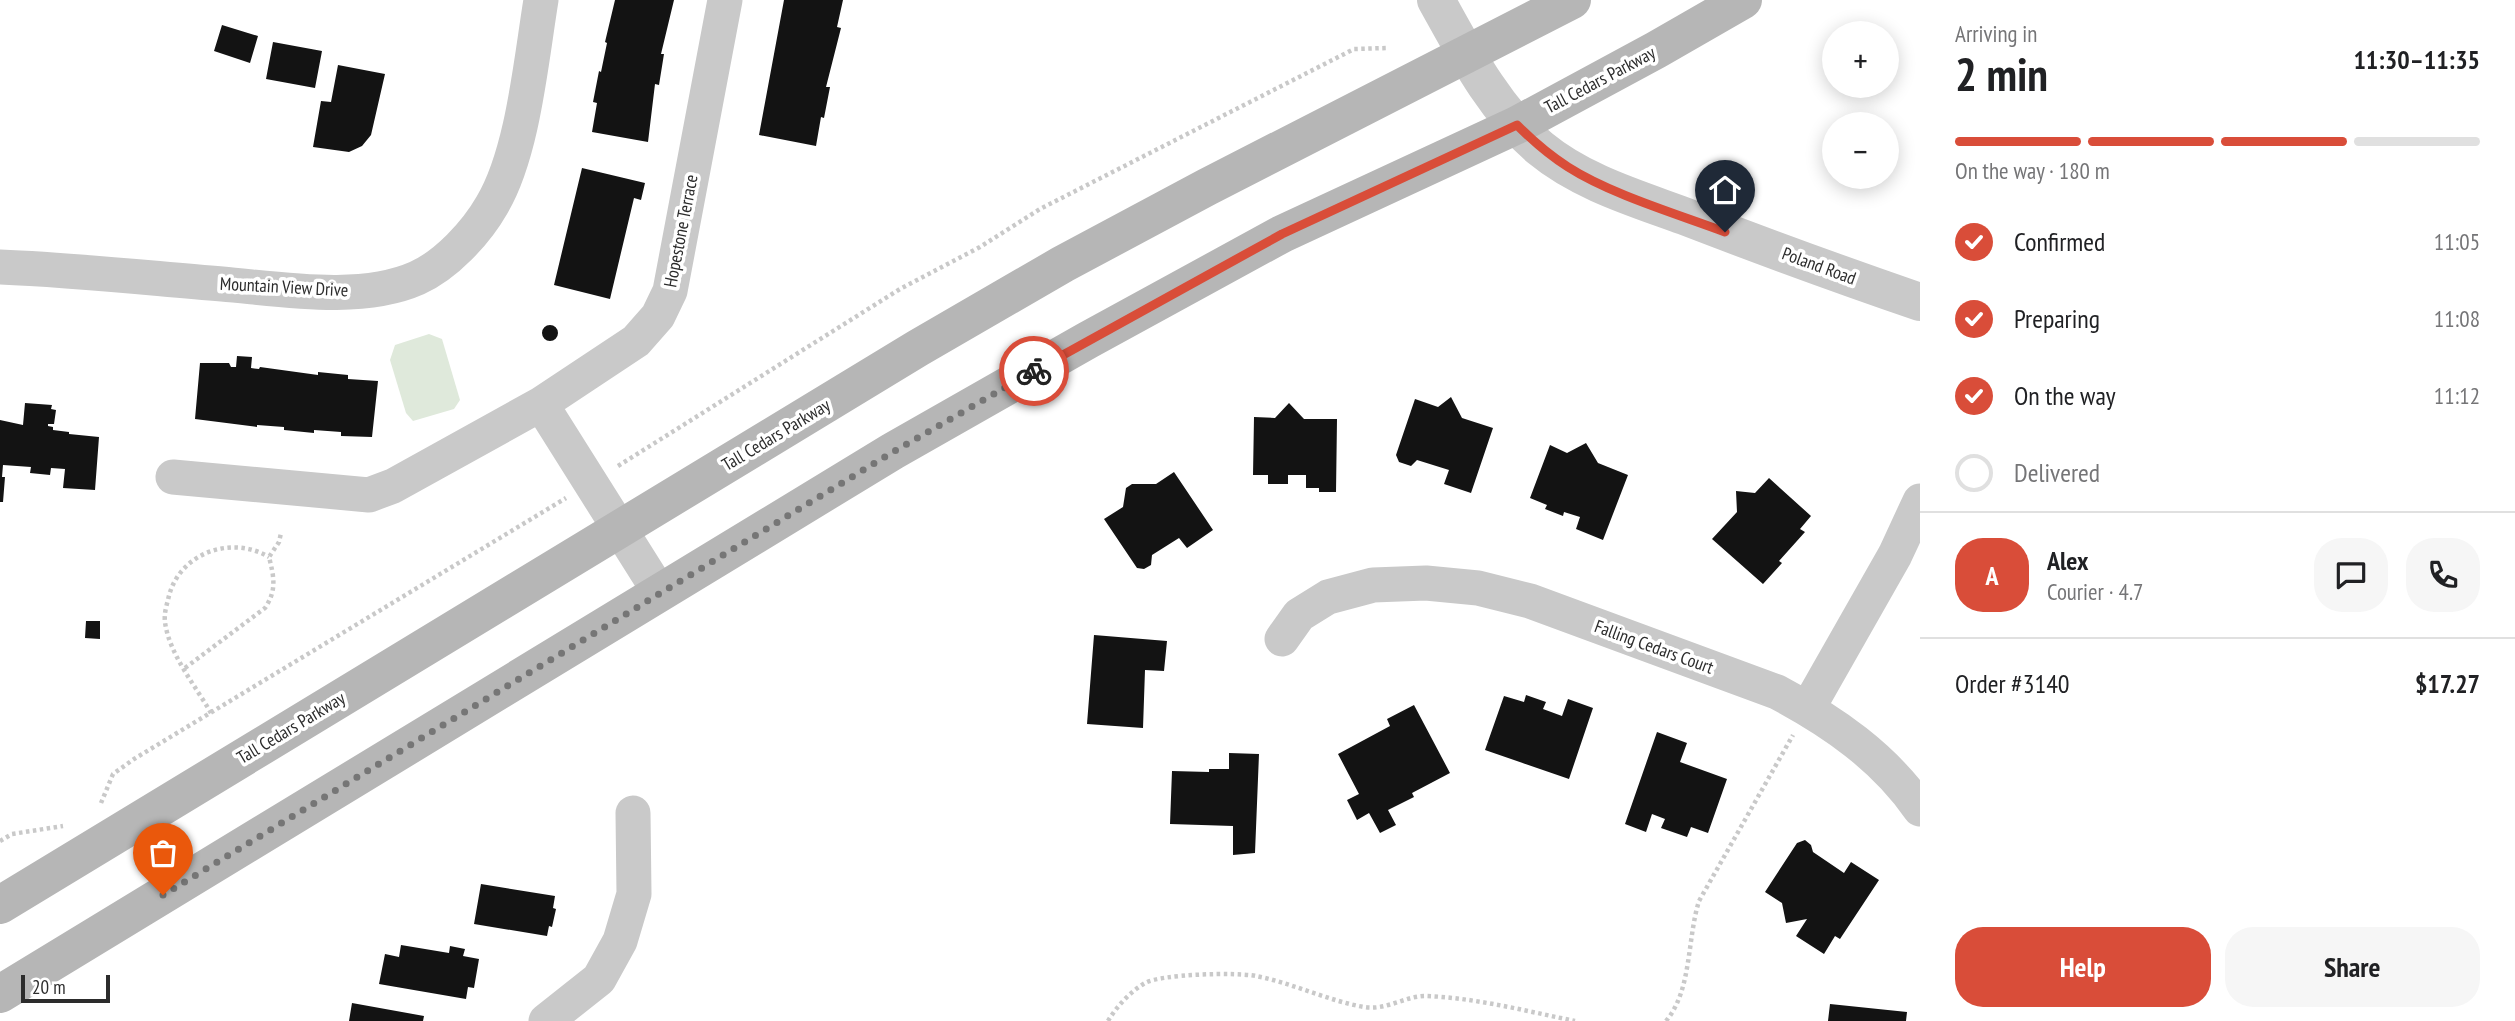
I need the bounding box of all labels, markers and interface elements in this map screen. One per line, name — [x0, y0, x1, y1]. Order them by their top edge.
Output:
text: Arriving in — [1955, 19, 2037, 48]
map controls — [1822, 21, 1899, 189]
button: + — [1822, 21, 1899, 98]
street label: Tall Cedars Parkway — [1540, 41, 1659, 118]
text: 11:30–11:35 — [2353, 43, 2480, 76]
text: 2 min — [1955, 44, 2048, 104]
button: − — [1822, 112, 1899, 189]
text: On the way · 180 m — [1955, 156, 2110, 185]
pin — [1695, 160, 1755, 232]
icon: home — [1706, 171, 1744, 209]
street label: Hopestone Terrace — [658, 173, 703, 289]
icon: check — [1955, 223, 1993, 261]
text: Confirmed — [2014, 225, 2105, 258]
text: 11:05 — [2434, 227, 2480, 256]
street label: Poland Road — [1779, 242, 1859, 290]
street label: Mountain View Drive — [219, 272, 349, 301]
icon: check — [1955, 300, 1993, 338]
text: Preparing — [2014, 302, 2100, 335]
text: 11:08 — [2434, 304, 2480, 333]
courier — [999, 336, 1069, 406]
icon: bike — [1015, 352, 1053, 390]
icon: check — [1955, 377, 1993, 415]
text: On the way — [2014, 379, 2116, 412]
text: 11:12 — [2434, 381, 2480, 410]
street label: Tall Cedars Parkway — [717, 393, 834, 476]
text: Delivered — [2014, 456, 2100, 489]
button: chat — [2314, 538, 2388, 612]
button: phone — [2406, 538, 2480, 612]
text: Alex — [2047, 544, 2088, 577]
text: A — [1985, 559, 1999, 592]
text: Courier · 4.7 — [2047, 577, 2143, 606]
street label: Falling Cedars Court — [1591, 614, 1717, 679]
text: Order #3140 — [1955, 667, 2070, 700]
text: $17.27 — [2415, 667, 2480, 700]
street label: Tall Cedars Parkway — [232, 686, 349, 769]
pin — [133, 823, 193, 895]
icon: bag — [144, 834, 182, 872]
button: Help — [1955, 927, 2211, 1007]
button: Share — [2225, 927, 2480, 1007]
scale bar — [21, 972, 110, 1004]
text: 20 m — [32, 975, 66, 999]

